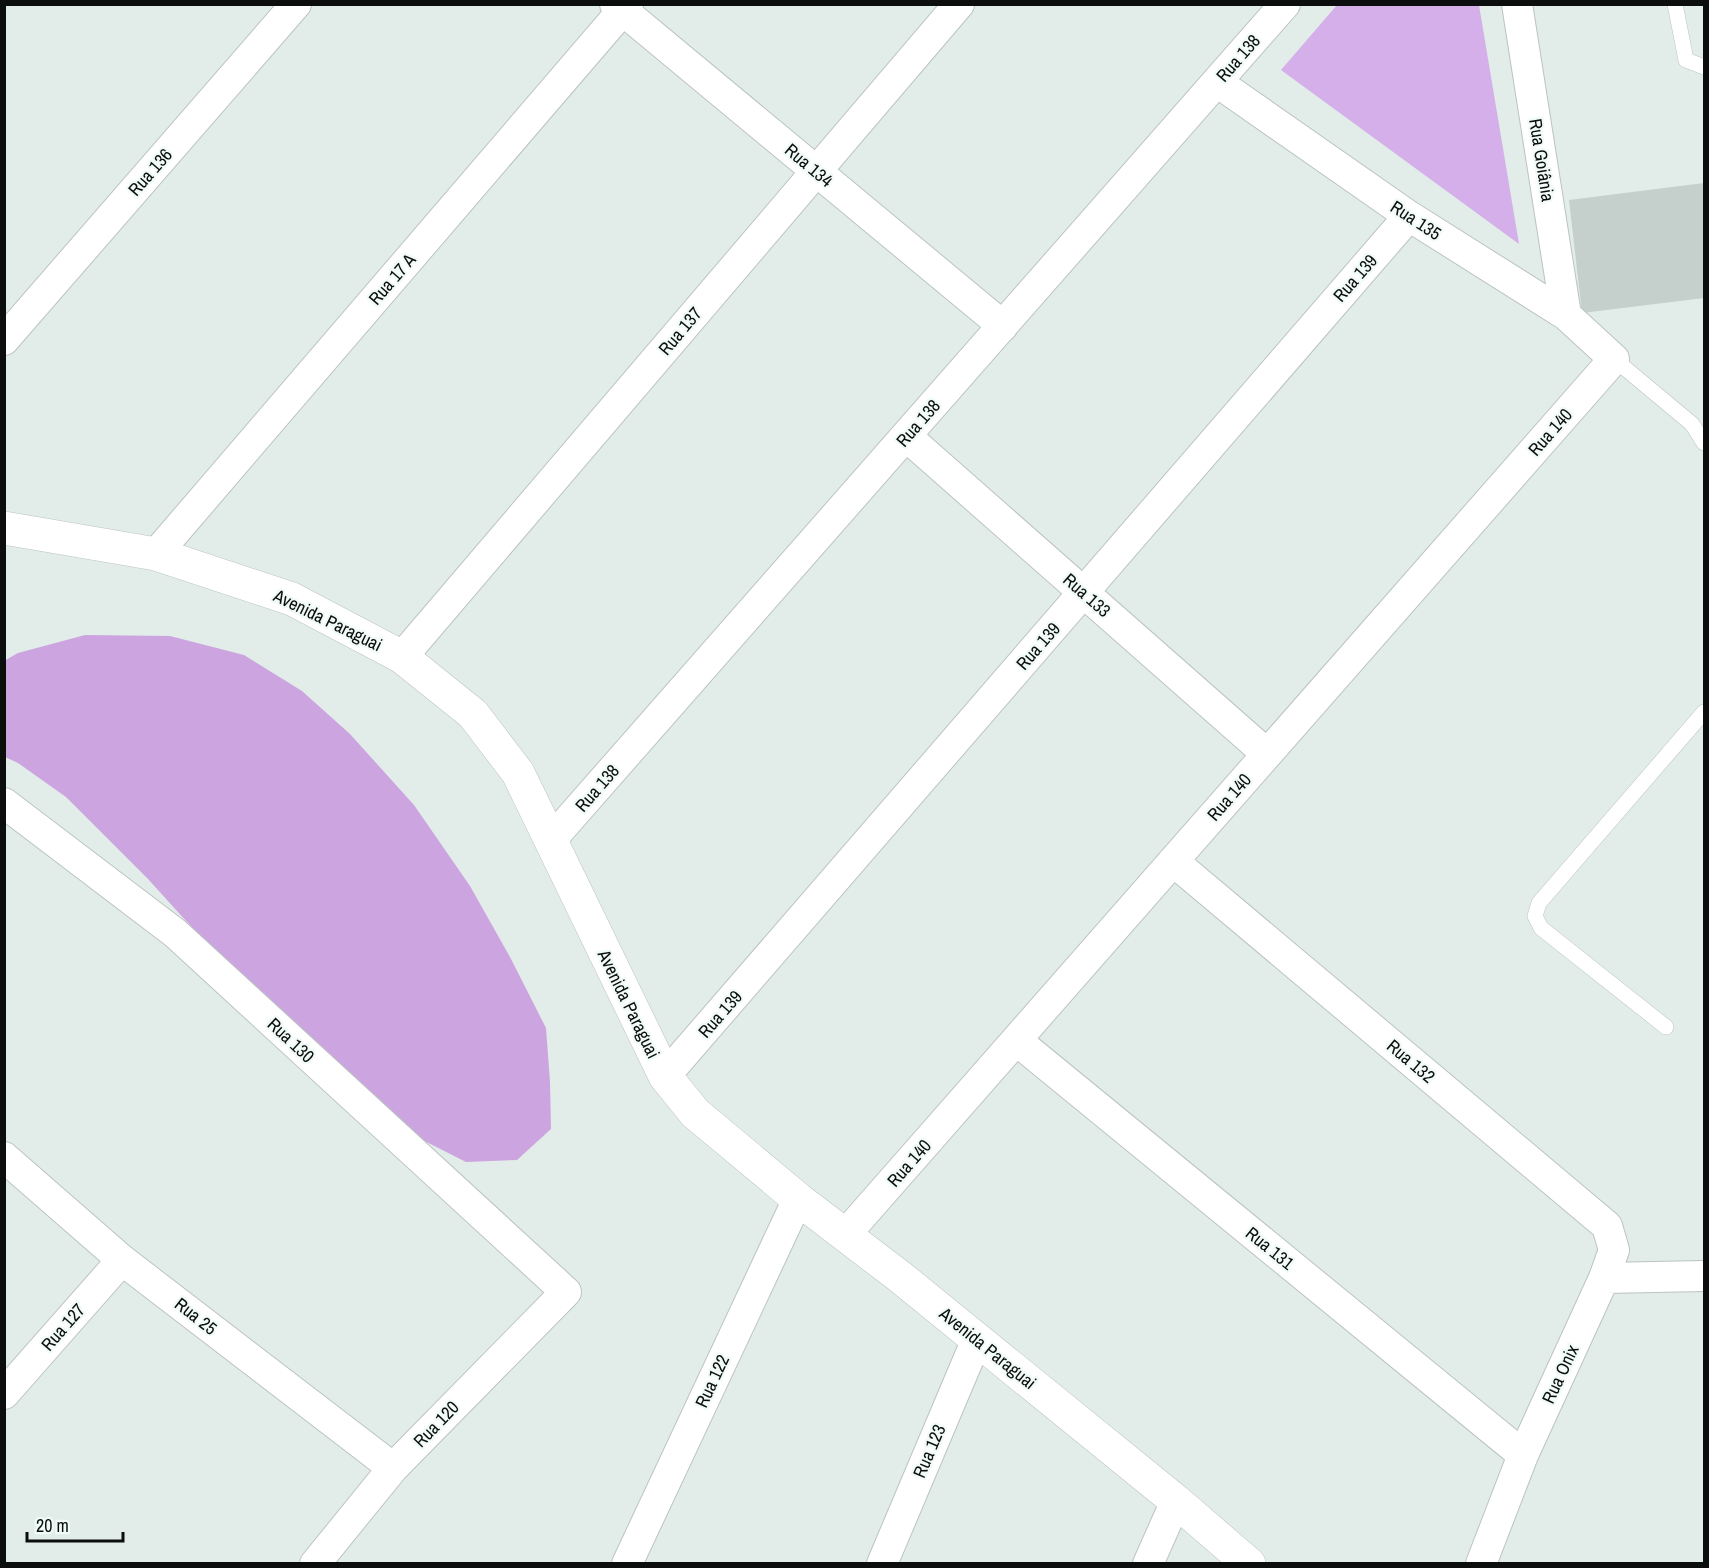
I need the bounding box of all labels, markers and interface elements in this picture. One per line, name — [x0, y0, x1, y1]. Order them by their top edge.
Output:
street label: Rua 138 — [1210, 29, 1266, 87]
street label: Rua Goiânia — [1523, 117, 1561, 203]
street label: Rua 134 — [780, 137, 838, 193]
street label: Rua 136 — [122, 143, 178, 201]
street label: Rua 135 — [1386, 194, 1446, 246]
street label: Rua 17 A — [363, 248, 421, 310]
street label: Rua 139 — [1327, 249, 1383, 307]
street label: Rua 137 — [652, 302, 708, 360]
street label: Rua 138 — [890, 394, 946, 452]
street label: Rua 140 — [1522, 403, 1578, 461]
street label: Rua 133 — [1058, 567, 1116, 623]
street label: Avenida Paraguai — [269, 582, 386, 657]
street label: Rua 139 — [1010, 617, 1066, 675]
street label: Rua 138 — [569, 759, 625, 817]
street label: Rua 140 — [1201, 768, 1257, 826]
street label: Avenida Paraguai — [591, 945, 666, 1062]
street label: Rua 139 — [692, 985, 748, 1043]
street label: Rua 130 — [262, 1012, 320, 1068]
street label: Rua 132 — [1382, 1033, 1440, 1089]
street label: Rua 140 — [881, 1134, 937, 1192]
street label: Rua 131 — [1240, 1221, 1300, 1276]
street label: Rua 25 — [170, 1291, 222, 1341]
street label: Rua 127 — [35, 1298, 91, 1356]
street label: Avenida Paraguai — [934, 1301, 1042, 1395]
street label: Rua Onix — [1535, 1340, 1585, 1408]
street label: Rua 122 — [689, 1350, 735, 1412]
street label: Rua 120 — [408, 1395, 464, 1453]
street label: Rua 123 — [907, 1420, 951, 1482]
scale bar — [27, 1505, 123, 1543]
text: 20 m — [36, 1513, 69, 1538]

